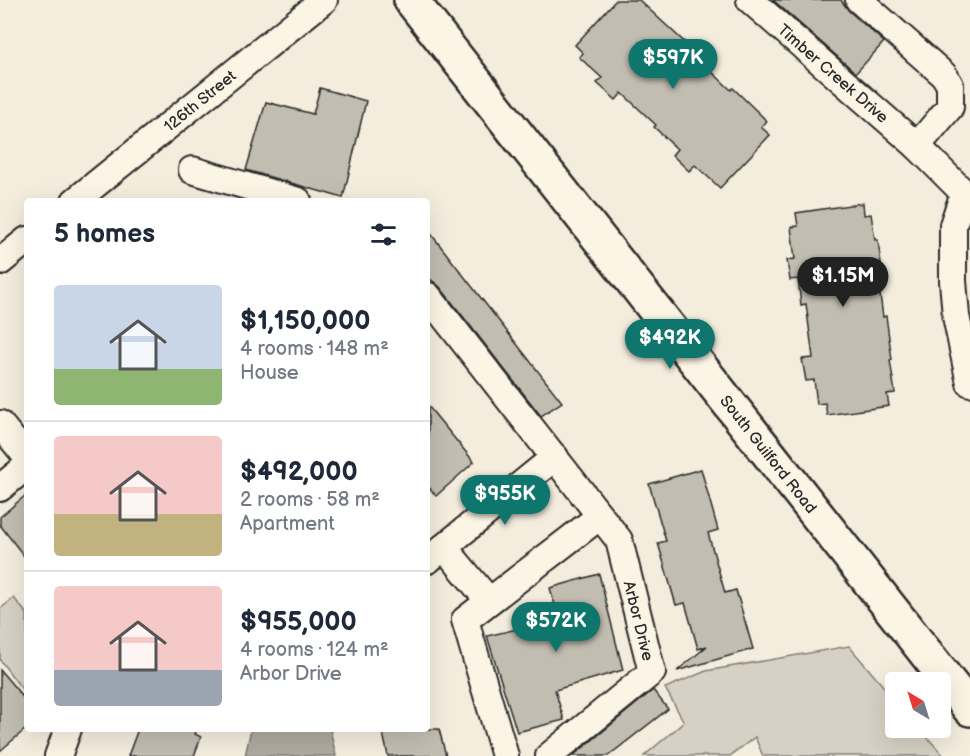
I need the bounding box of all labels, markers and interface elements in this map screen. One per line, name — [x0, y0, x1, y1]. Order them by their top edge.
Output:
street label: Timber Creek Drive — [773, 21, 892, 128]
pin: $597K — [631, 39, 715, 90]
text: $597K — [642, 46, 704, 70]
street label: 126th Street — [161, 67, 240, 136]
icon: filters — [367, 218, 400, 251]
text: 5 homes — [54, 219, 155, 250]
pin: $1.15M — [794, 257, 892, 308]
text: $1.15M — [811, 264, 875, 288]
text: $1,150,000 — [240, 306, 370, 337]
icon: home — [102, 309, 174, 381]
pin: $492K — [628, 319, 712, 370]
text: $492K — [639, 326, 701, 350]
text: 4 rooms · 148 m² — [240, 337, 389, 361]
text: House — [240, 361, 299, 385]
street label: South Guilford Road — [715, 392, 820, 518]
text: $492,000 — [240, 457, 358, 488]
icon: home — [102, 460, 174, 532]
pin: $955K — [463, 475, 547, 526]
text: $955K — [474, 482, 536, 506]
text: 2 rooms · 58 m² — [240, 488, 380, 512]
text: Apartment — [240, 512, 335, 536]
street label: Arbor Drive — [619, 579, 657, 663]
pin: $572K — [514, 602, 598, 653]
text: $955,000 — [240, 607, 357, 638]
text: $572K — [525, 609, 587, 633]
icon: home — [102, 610, 174, 682]
text: 4 rooms · 124 m² — [240, 638, 389, 662]
text: Arbor Drive — [240, 662, 342, 686]
north arrow — [885, 672, 951, 738]
map controls — [885, 672, 951, 738]

